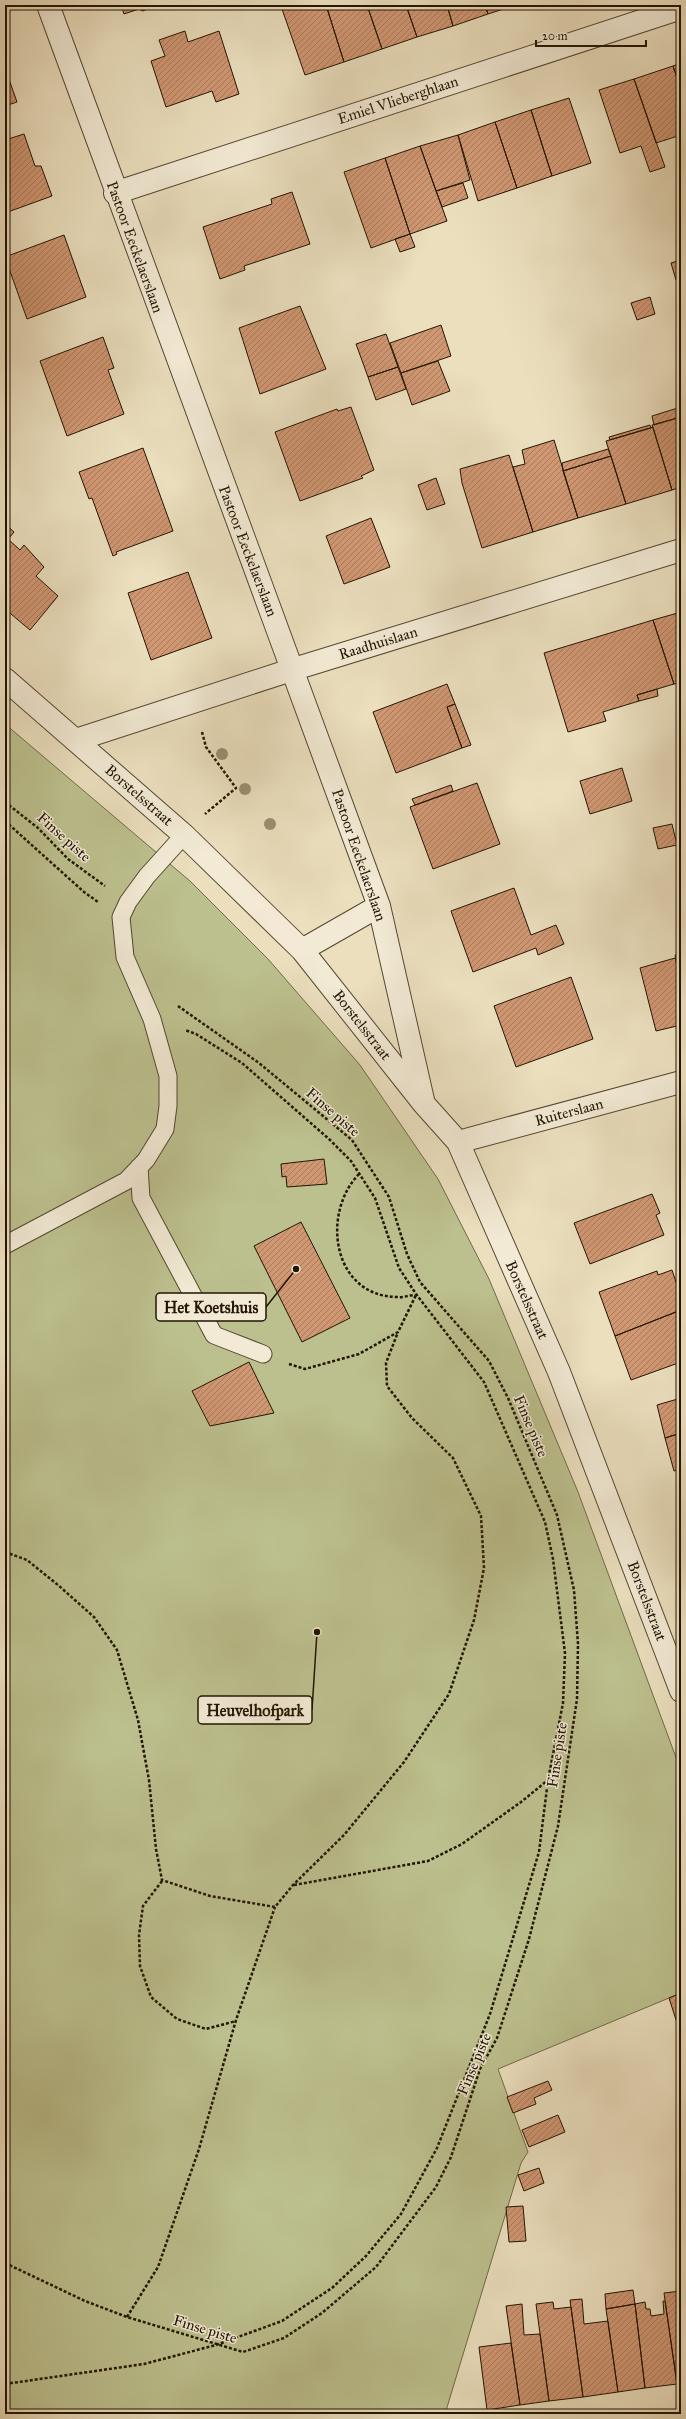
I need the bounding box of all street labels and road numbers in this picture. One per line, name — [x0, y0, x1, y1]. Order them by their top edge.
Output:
street label: Emiel Vlieberghlaan — [335, 72, 461, 128]
street label: Pastoor Eeckelaerslaan — [103, 179, 167, 315]
street label: Pastoor Eeckelaerslaan — [215, 483, 281, 619]
street label: Raadhuislaan — [336, 622, 420, 664]
street label: Borstelsstraat — [101, 761, 177, 830]
street label: Pastoor Eeckelaerslaan — [328, 787, 390, 923]
street label: Finse piste — [34, 808, 94, 866]
street label: Borstelsstraat — [329, 986, 395, 1064]
street label: Finse piste — [302, 1084, 364, 1140]
street label: Ruiterslaan — [533, 1094, 605, 1130]
street label: Borstelsstraat — [502, 1258, 553, 1343]
street label: Finse piste — [510, 1392, 552, 1460]
street label: Borstelsstraat — [624, 1559, 671, 1644]
street label: Finse piste — [543, 1721, 571, 1789]
street label: Finse piste — [453, 2030, 495, 2098]
street label: Finse piste — [171, 2311, 239, 2347]

